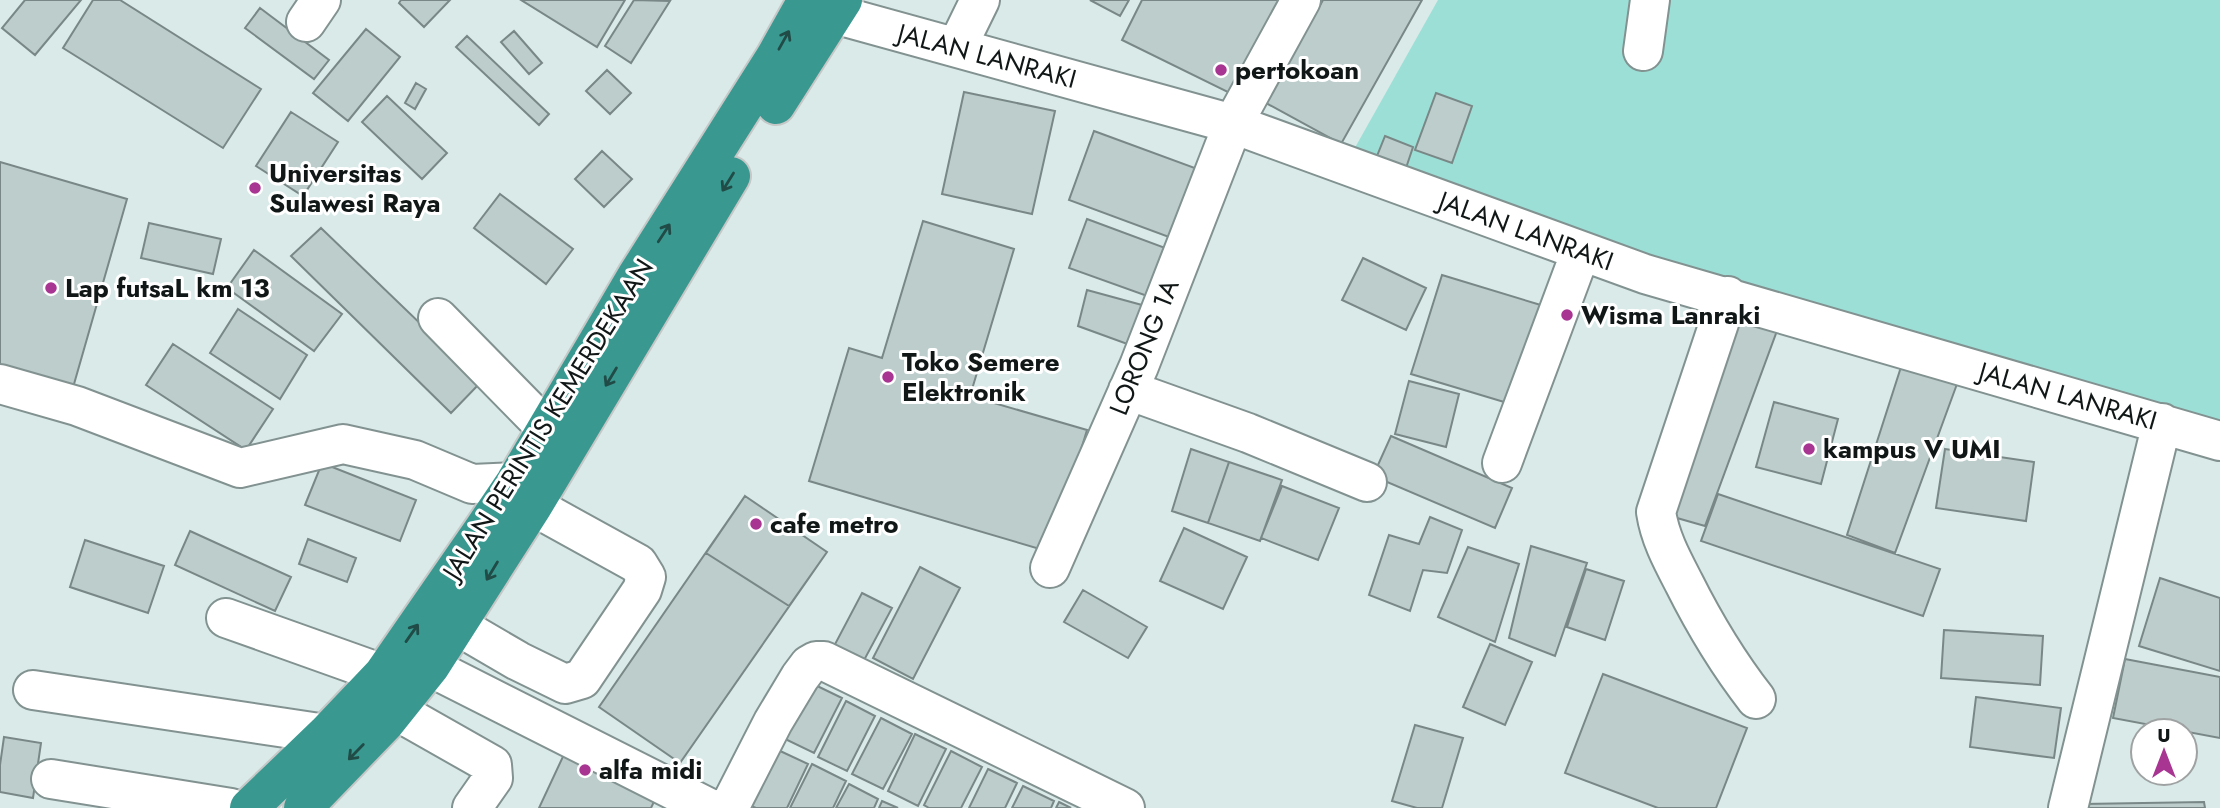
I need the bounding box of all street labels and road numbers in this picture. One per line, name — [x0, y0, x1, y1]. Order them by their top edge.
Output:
street label: JALAN LANRAKI — [891, 13, 1081, 98]
street label: JALAN LANRAKI — [1430, 181, 1619, 280]
street label: JALAN PERINTIS KEMERDEKAAN — [432, 251, 663, 589]
street label: LORONG 1A — [1099, 273, 1189, 421]
street label: JALAN LANRAKI — [1972, 352, 2161, 440]

